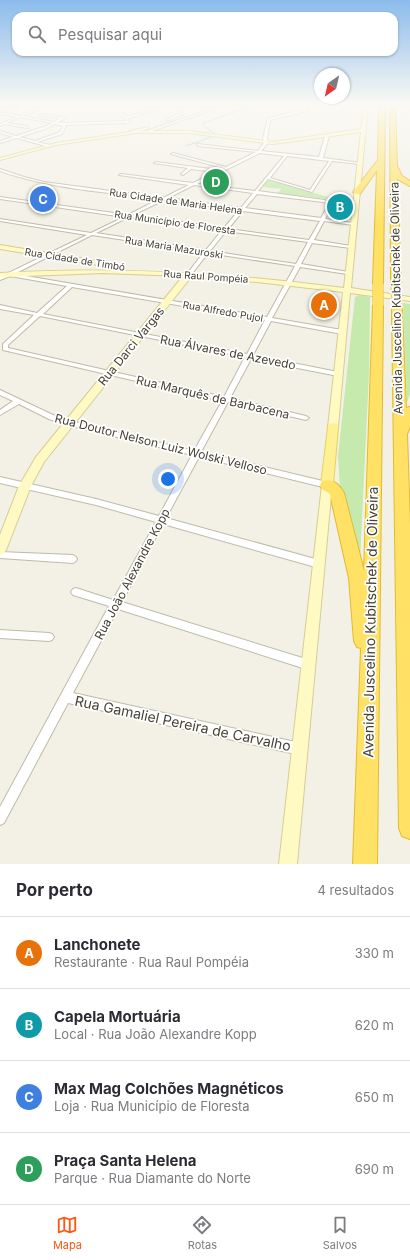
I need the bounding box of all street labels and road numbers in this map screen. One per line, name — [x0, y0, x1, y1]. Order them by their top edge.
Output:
street label: Avenida Juscelino Kubitschek de Oliveira — [386, 182, 406, 414]
street label: Rua Cidade de Maria Helena — [109, 186, 243, 216]
street label: Rua Município de Floresta — [114, 208, 236, 236]
street label: Rua Maria Mazuroski — [124, 233, 224, 261]
street label: Rua Cidade de Timbó — [24, 245, 126, 273]
street label: Rua Raul Pompéia — [163, 267, 249, 285]
street label: Rua Alfredo Pujol — [182, 298, 264, 324]
street label: Rua Darci Vargas — [95, 304, 167, 388]
street label: Rua Álvares de Azevedo — [159, 331, 297, 373]
street label: Rua Marquês de Barbacena — [135, 372, 291, 422]
street label: Rua Doutor Nelson Luiz Wolski Velloso — [53, 410, 269, 478]
street label: Avenida Juscelino Kubitschek de Oliveira — [359, 486, 381, 758]
street label: Rua João Alexandre Kopp — [91, 506, 173, 642]
street label: Rua Gamaliel Pereira de Carvalho — [73, 692, 293, 754]

